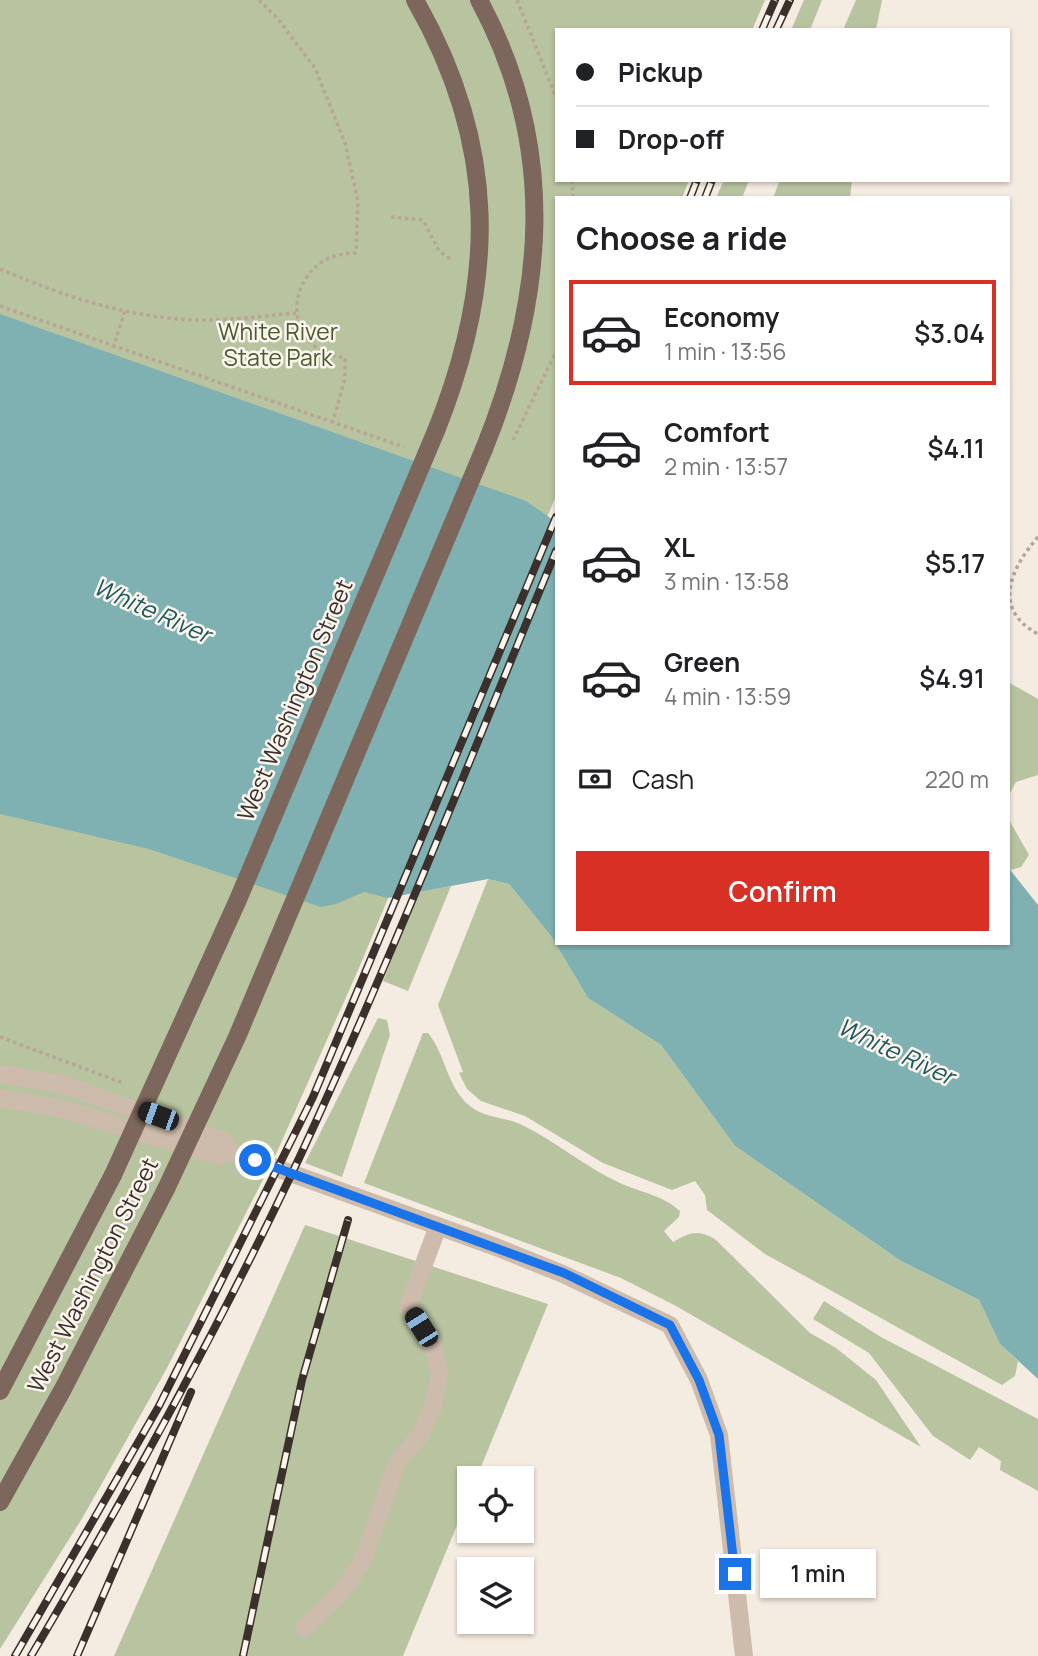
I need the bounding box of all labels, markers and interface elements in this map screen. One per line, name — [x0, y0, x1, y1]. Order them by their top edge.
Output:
text: Pickup — [618, 54, 703, 90]
text: Drop-off — [618, 121, 724, 157]
text: Choose a ride — [576, 216, 787, 260]
text: Economy — [664, 299, 779, 335]
icon: car — [580, 301, 643, 364]
park label: White River State Park — [218, 315, 338, 373]
text: $3.04 — [914, 315, 985, 351]
text: 1 min · 13:56 — [664, 335, 787, 367]
text: Comfort — [664, 414, 770, 450]
icon: car — [580, 416, 643, 479]
text: $4.11 — [928, 430, 985, 466]
text: 2 min · 13:57 — [664, 450, 788, 482]
text: XL — [664, 529, 695, 565]
icon: car — [580, 531, 643, 594]
text: $5.17 — [925, 545, 985, 581]
text: 3 min · 13:58 — [664, 565, 789, 597]
water label: White River — [89, 569, 220, 652]
street label: West Washington Street — [229, 574, 359, 825]
text: Green — [664, 644, 740, 680]
icon: car — [580, 646, 643, 709]
text: $4.91 — [919, 660, 985, 696]
text: 4 min · 13:59 — [664, 680, 791, 712]
icon: cash — [576, 760, 614, 798]
text: Cash — [632, 761, 694, 797]
text: 220 m — [925, 763, 989, 795]
button: Confirm — [576, 851, 989, 931]
water label: White River — [833, 1009, 963, 1094]
car — [135, 1099, 182, 1133]
route start — [239, 1144, 271, 1176]
street label: West Washington Street — [19, 1152, 165, 1397]
car — [401, 1304, 442, 1350]
map controls — [457, 1466, 534, 1634]
button: locate — [457, 1466, 534, 1543]
callout: 1 min — [760, 1550, 875, 1598]
button: layers — [457, 1557, 534, 1634]
text: 1 min — [791, 1557, 845, 1589]
route end — [719, 1558, 751, 1590]

